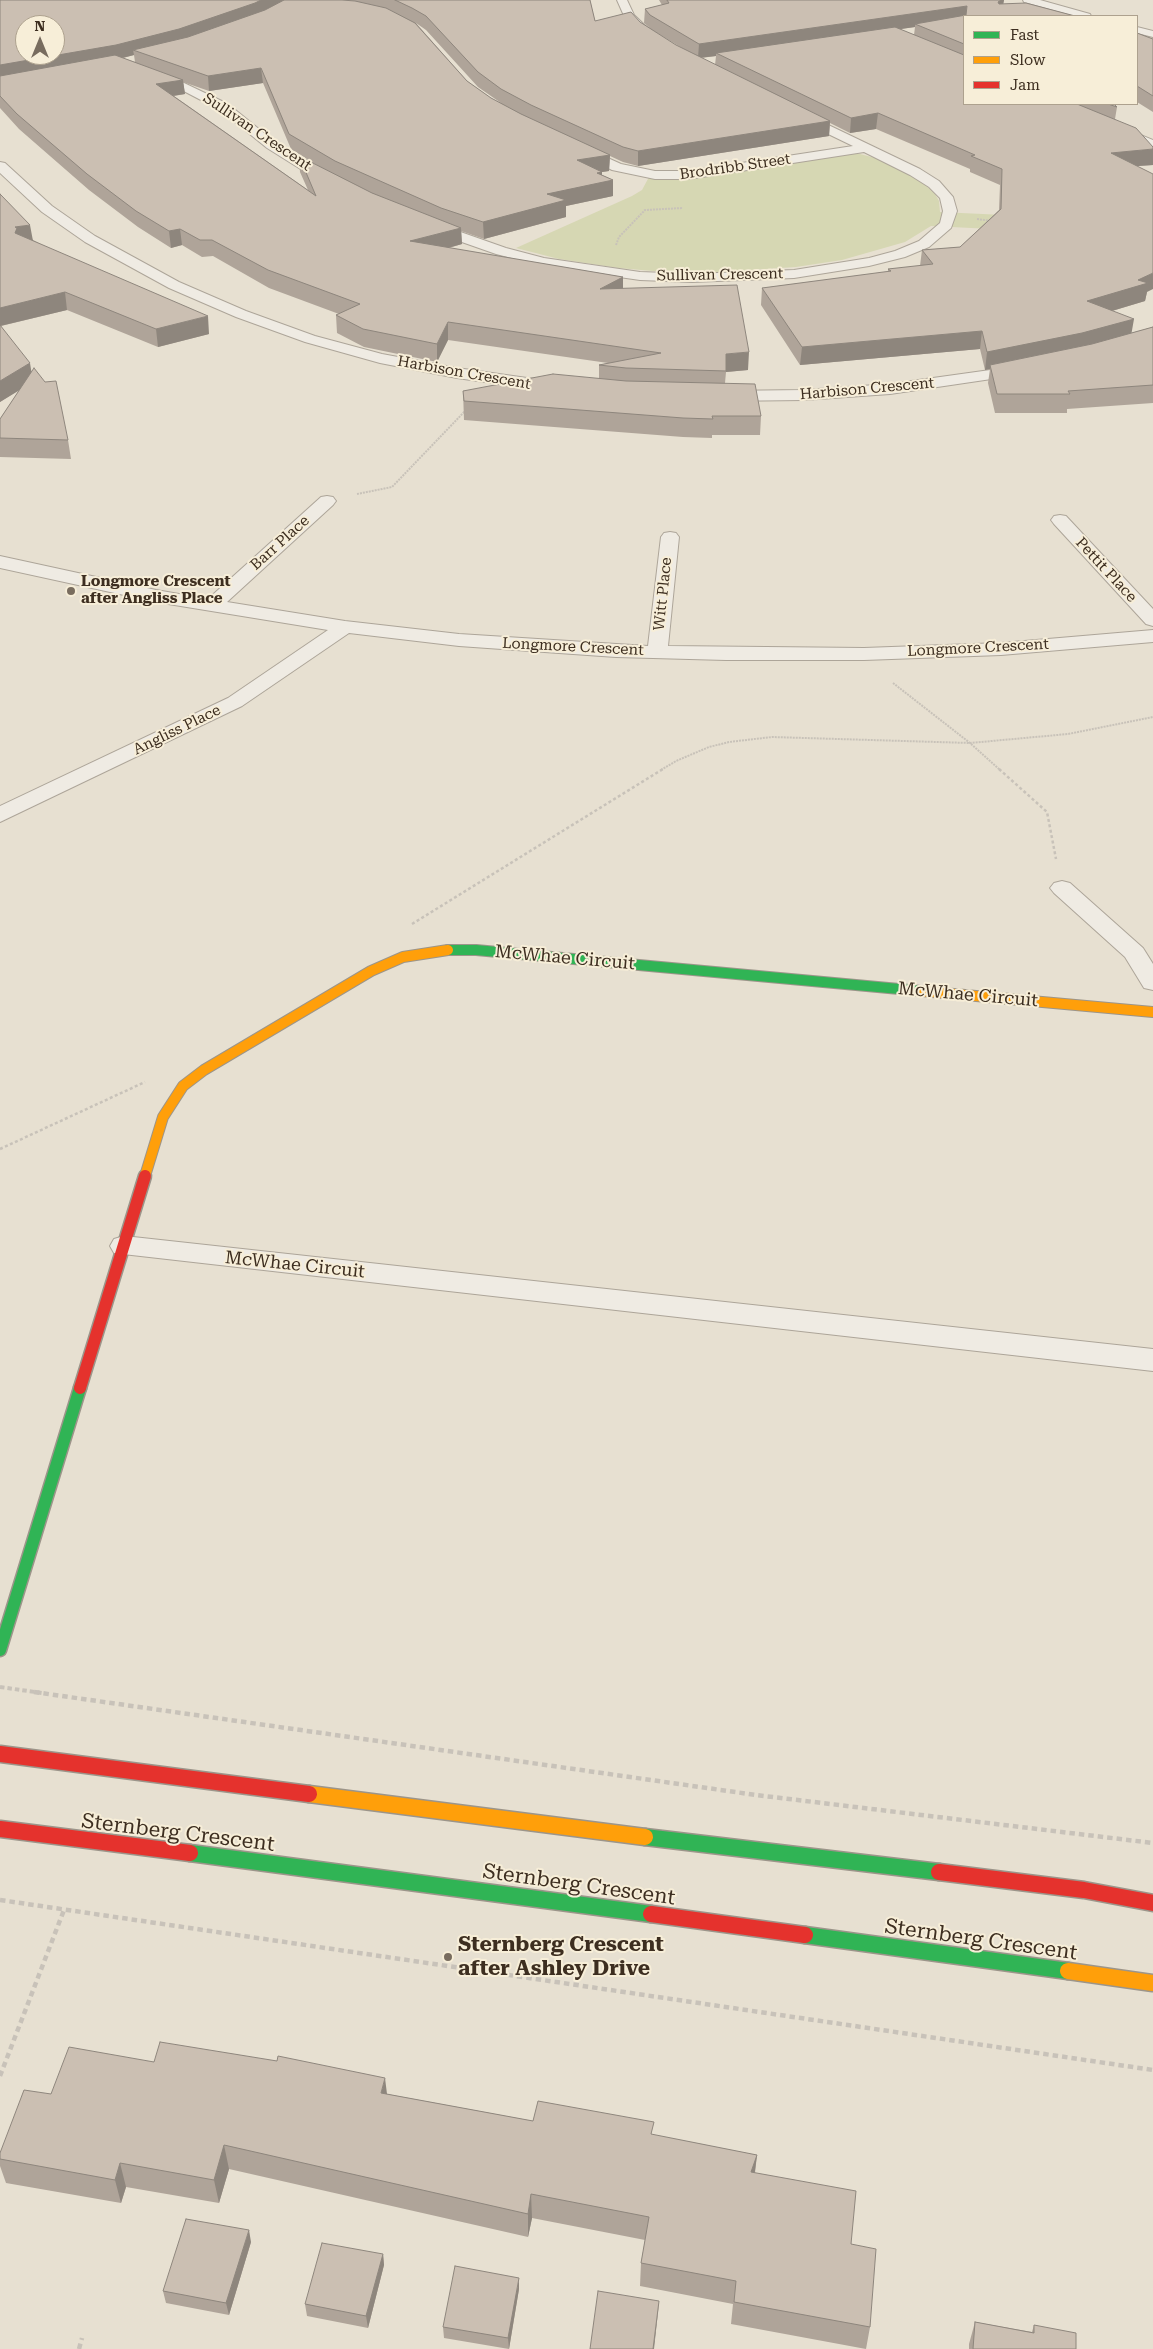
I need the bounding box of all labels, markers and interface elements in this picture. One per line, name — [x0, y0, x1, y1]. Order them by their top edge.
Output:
north arrow — [15, 15, 65, 65]
legend — [963, 15, 1138, 105]
text: N — [35, 18, 45, 34]
text: Fast — [1010, 26, 1039, 44]
text: Slow — [1010, 51, 1045, 69]
text: Jam — [1010, 76, 1040, 94]
street label: Sullivan Crescent — [199, 89, 315, 175]
street label: Brodribb Street — [678, 150, 792, 184]
street label: Sullivan Crescent — [656, 265, 784, 285]
street label: Harbison Crescent — [396, 352, 532, 394]
street label: Harbison Crescent — [799, 374, 935, 404]
street label: Barr Place — [247, 512, 313, 574]
street label: Pettit Place — [1072, 534, 1140, 606]
street label: Witt Place — [650, 556, 676, 632]
place label: Longmore Crescent after Angliss Place — [81, 573, 231, 608]
marker: Longmore Crescent after Angliss Place — [65, 585, 77, 597]
street label: Longmore Crescent — [502, 634, 644, 660]
street label: Longmore Crescent — [907, 635, 1049, 661]
street label: Angliss Place — [130, 701, 224, 759]
street label: McWhae Circuit — [494, 941, 636, 975]
street label: McWhae Circuit — [897, 978, 1039, 1012]
street label: McWhae Circuit — [224, 1247, 366, 1283]
street label: Sternberg Crescent — [80, 1809, 276, 1857]
street label: Sternberg Crescent — [481, 1859, 677, 1911]
street label: Sternberg Crescent — [883, 1914, 1079, 1966]
place label: Sternberg Crescent after Ashley Drive — [458, 1932, 664, 1982]
marker: Sternberg Crescent after Ashley Drive — [442, 1951, 454, 1963]

